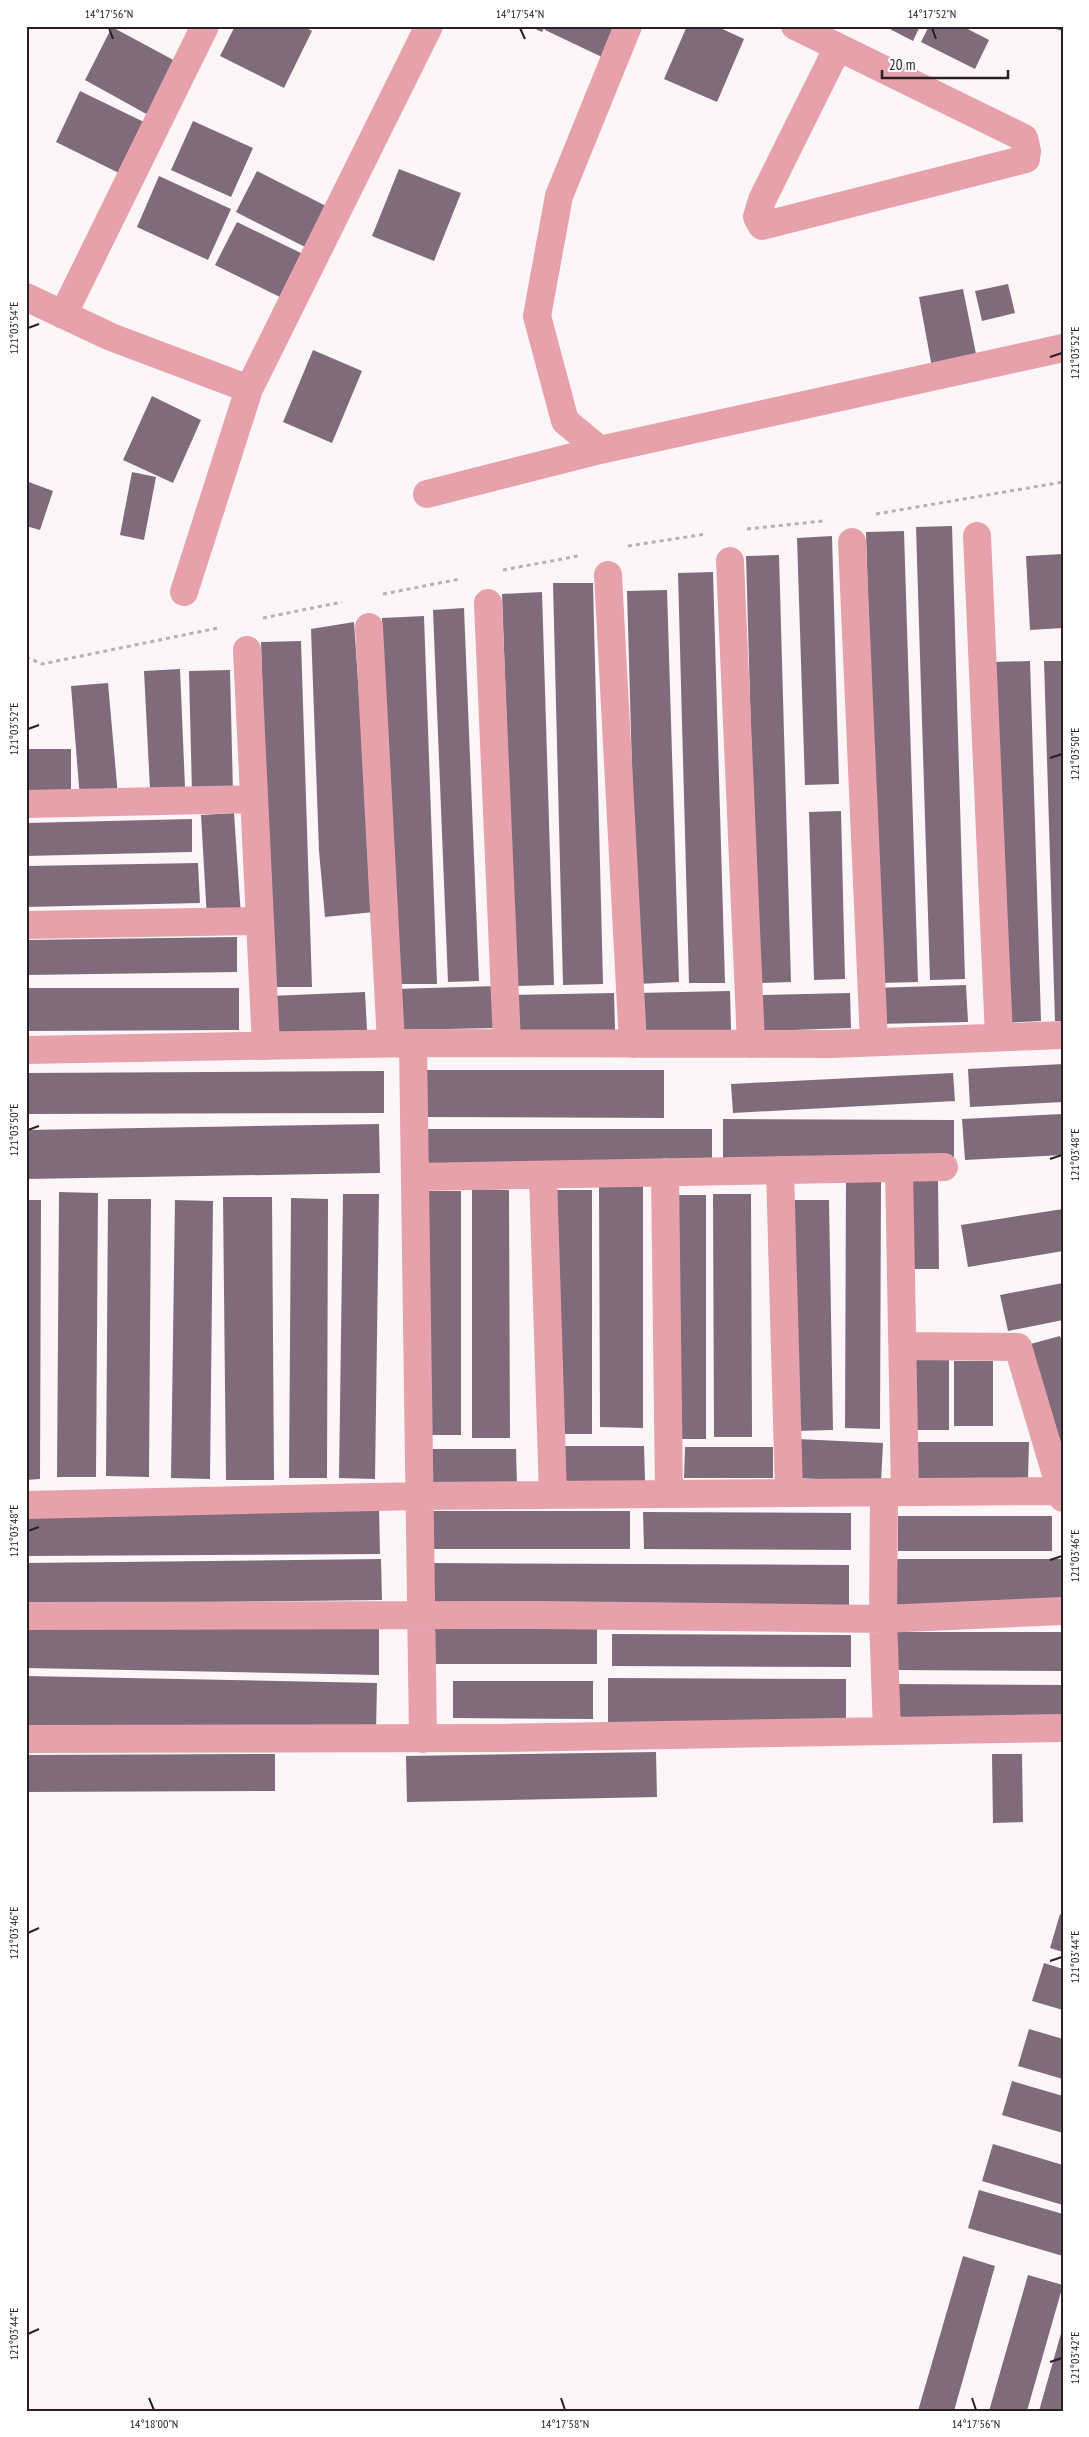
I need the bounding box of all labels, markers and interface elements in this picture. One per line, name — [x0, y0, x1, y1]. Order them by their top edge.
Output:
text: 14°17'56"N — [85, 6, 133, 21]
text: 14°17'54"N — [496, 6, 544, 21]
text: 14°17'52"N — [908, 6, 956, 21]
scale bar — [882, 48, 1008, 80]
text: 20 m — [889, 55, 915, 74]
text: 121°03'54"E — [6, 302, 21, 354]
text: 121°03'52"E — [1067, 327, 1082, 379]
text: 121°03'52"E — [6, 703, 21, 755]
text: 121°03'50"E — [1067, 728, 1082, 780]
text: 121°03'50"E — [6, 1104, 21, 1156]
text: 121°03'48"E — [1067, 1129, 1082, 1181]
text: 121°03'48"E — [6, 1505, 21, 1557]
text: 121°03'46"E — [1067, 1530, 1082, 1582]
text: 121°03'46"E — [6, 1907, 21, 1959]
text: 121°03'44"E — [1067, 1931, 1082, 1983]
text: 121°03'44"E — [6, 2308, 21, 2360]
text: 121°03'42"E — [1067, 2332, 1082, 2384]
text: 14°18'00"N — [130, 2416, 178, 2431]
text: 14°17'58"N — [541, 2416, 589, 2431]
text: 14°17'56"N — [952, 2416, 1000, 2431]

